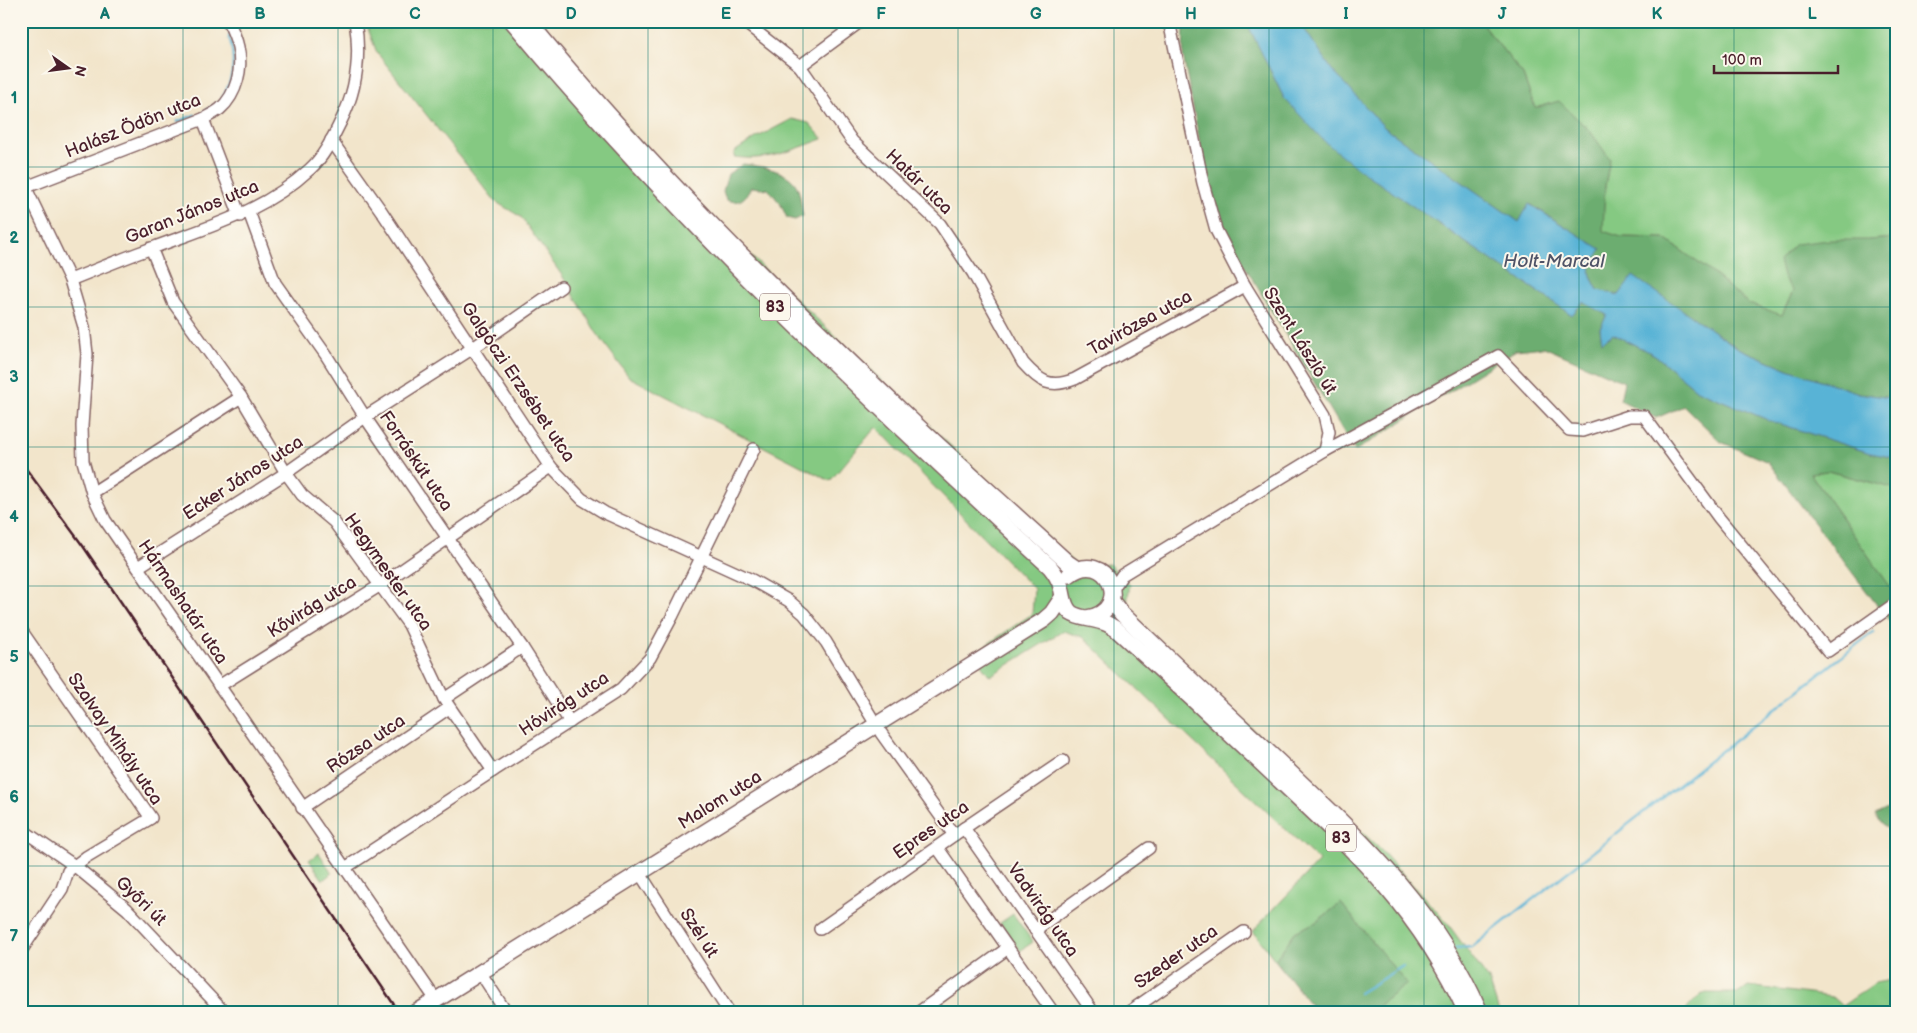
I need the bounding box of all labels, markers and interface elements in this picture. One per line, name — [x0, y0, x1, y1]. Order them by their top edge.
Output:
text: A — [99, 5, 110, 24]
text: B — [254, 5, 266, 24]
text: C — [409, 5, 421, 24]
text: D — [565, 5, 577, 24]
text: E — [721, 5, 731, 24]
text: F — [876, 5, 886, 24]
text: G — [1030, 5, 1042, 24]
text: H — [1185, 5, 1197, 24]
text: I — [1343, 5, 1349, 24]
text: J — [1498, 5, 1507, 24]
text: K — [1652, 5, 1663, 24]
text: L — [1807, 5, 1817, 24]
north arrow — [42, 42, 92, 92]
scale bar — [1714, 42, 1838, 74]
text: 100 m — [1722, 51, 1762, 70]
text: N — [71, 64, 90, 78]
street label: Halász Ödön utca — [62, 88, 204, 163]
text: 1 — [11, 89, 17, 108]
street label: Határ utca — [881, 145, 957, 219]
street label: Garan János utca — [122, 176, 262, 248]
text: 2 — [9, 229, 19, 248]
water label: Holt-Marcal — [1503, 250, 1605, 273]
street label: Szent László út — [1259, 284, 1342, 399]
street label: Tavirózsa utca — [1084, 286, 1196, 360]
road number: 83 — [760, 294, 790, 320]
street label: Galgóczi Erzsébet utca — [457, 298, 579, 466]
text: 3 — [9, 368, 19, 387]
street label: Forráskút utca — [375, 407, 457, 515]
street label: Ecker János utca — [179, 431, 307, 525]
text: 4 — [9, 508, 19, 527]
street label: Hegymester utca — [340, 509, 436, 635]
street label: Hármashatár utca — [134, 536, 232, 668]
street label: Kővirág utca — [264, 571, 360, 643]
text: 5 — [9, 648, 19, 667]
street label: Hóvirág utca — [515, 667, 613, 741]
street label: Szalvay Mihály utca — [63, 669, 167, 809]
street label: Rózsa utca — [323, 710, 409, 778]
street label: Malom utca — [674, 766, 766, 834]
text: 6 — [9, 788, 19, 807]
street label: Epres utca — [889, 796, 973, 864]
road number: 83 — [1326, 824, 1356, 851]
street label: Vadvirág utca — [1003, 859, 1083, 961]
street label: Győri út — [111, 872, 171, 930]
street label: Szél út — [675, 904, 723, 962]
street label: Szeder utca — [1130, 921, 1222, 993]
text: 7 — [10, 927, 19, 946]

